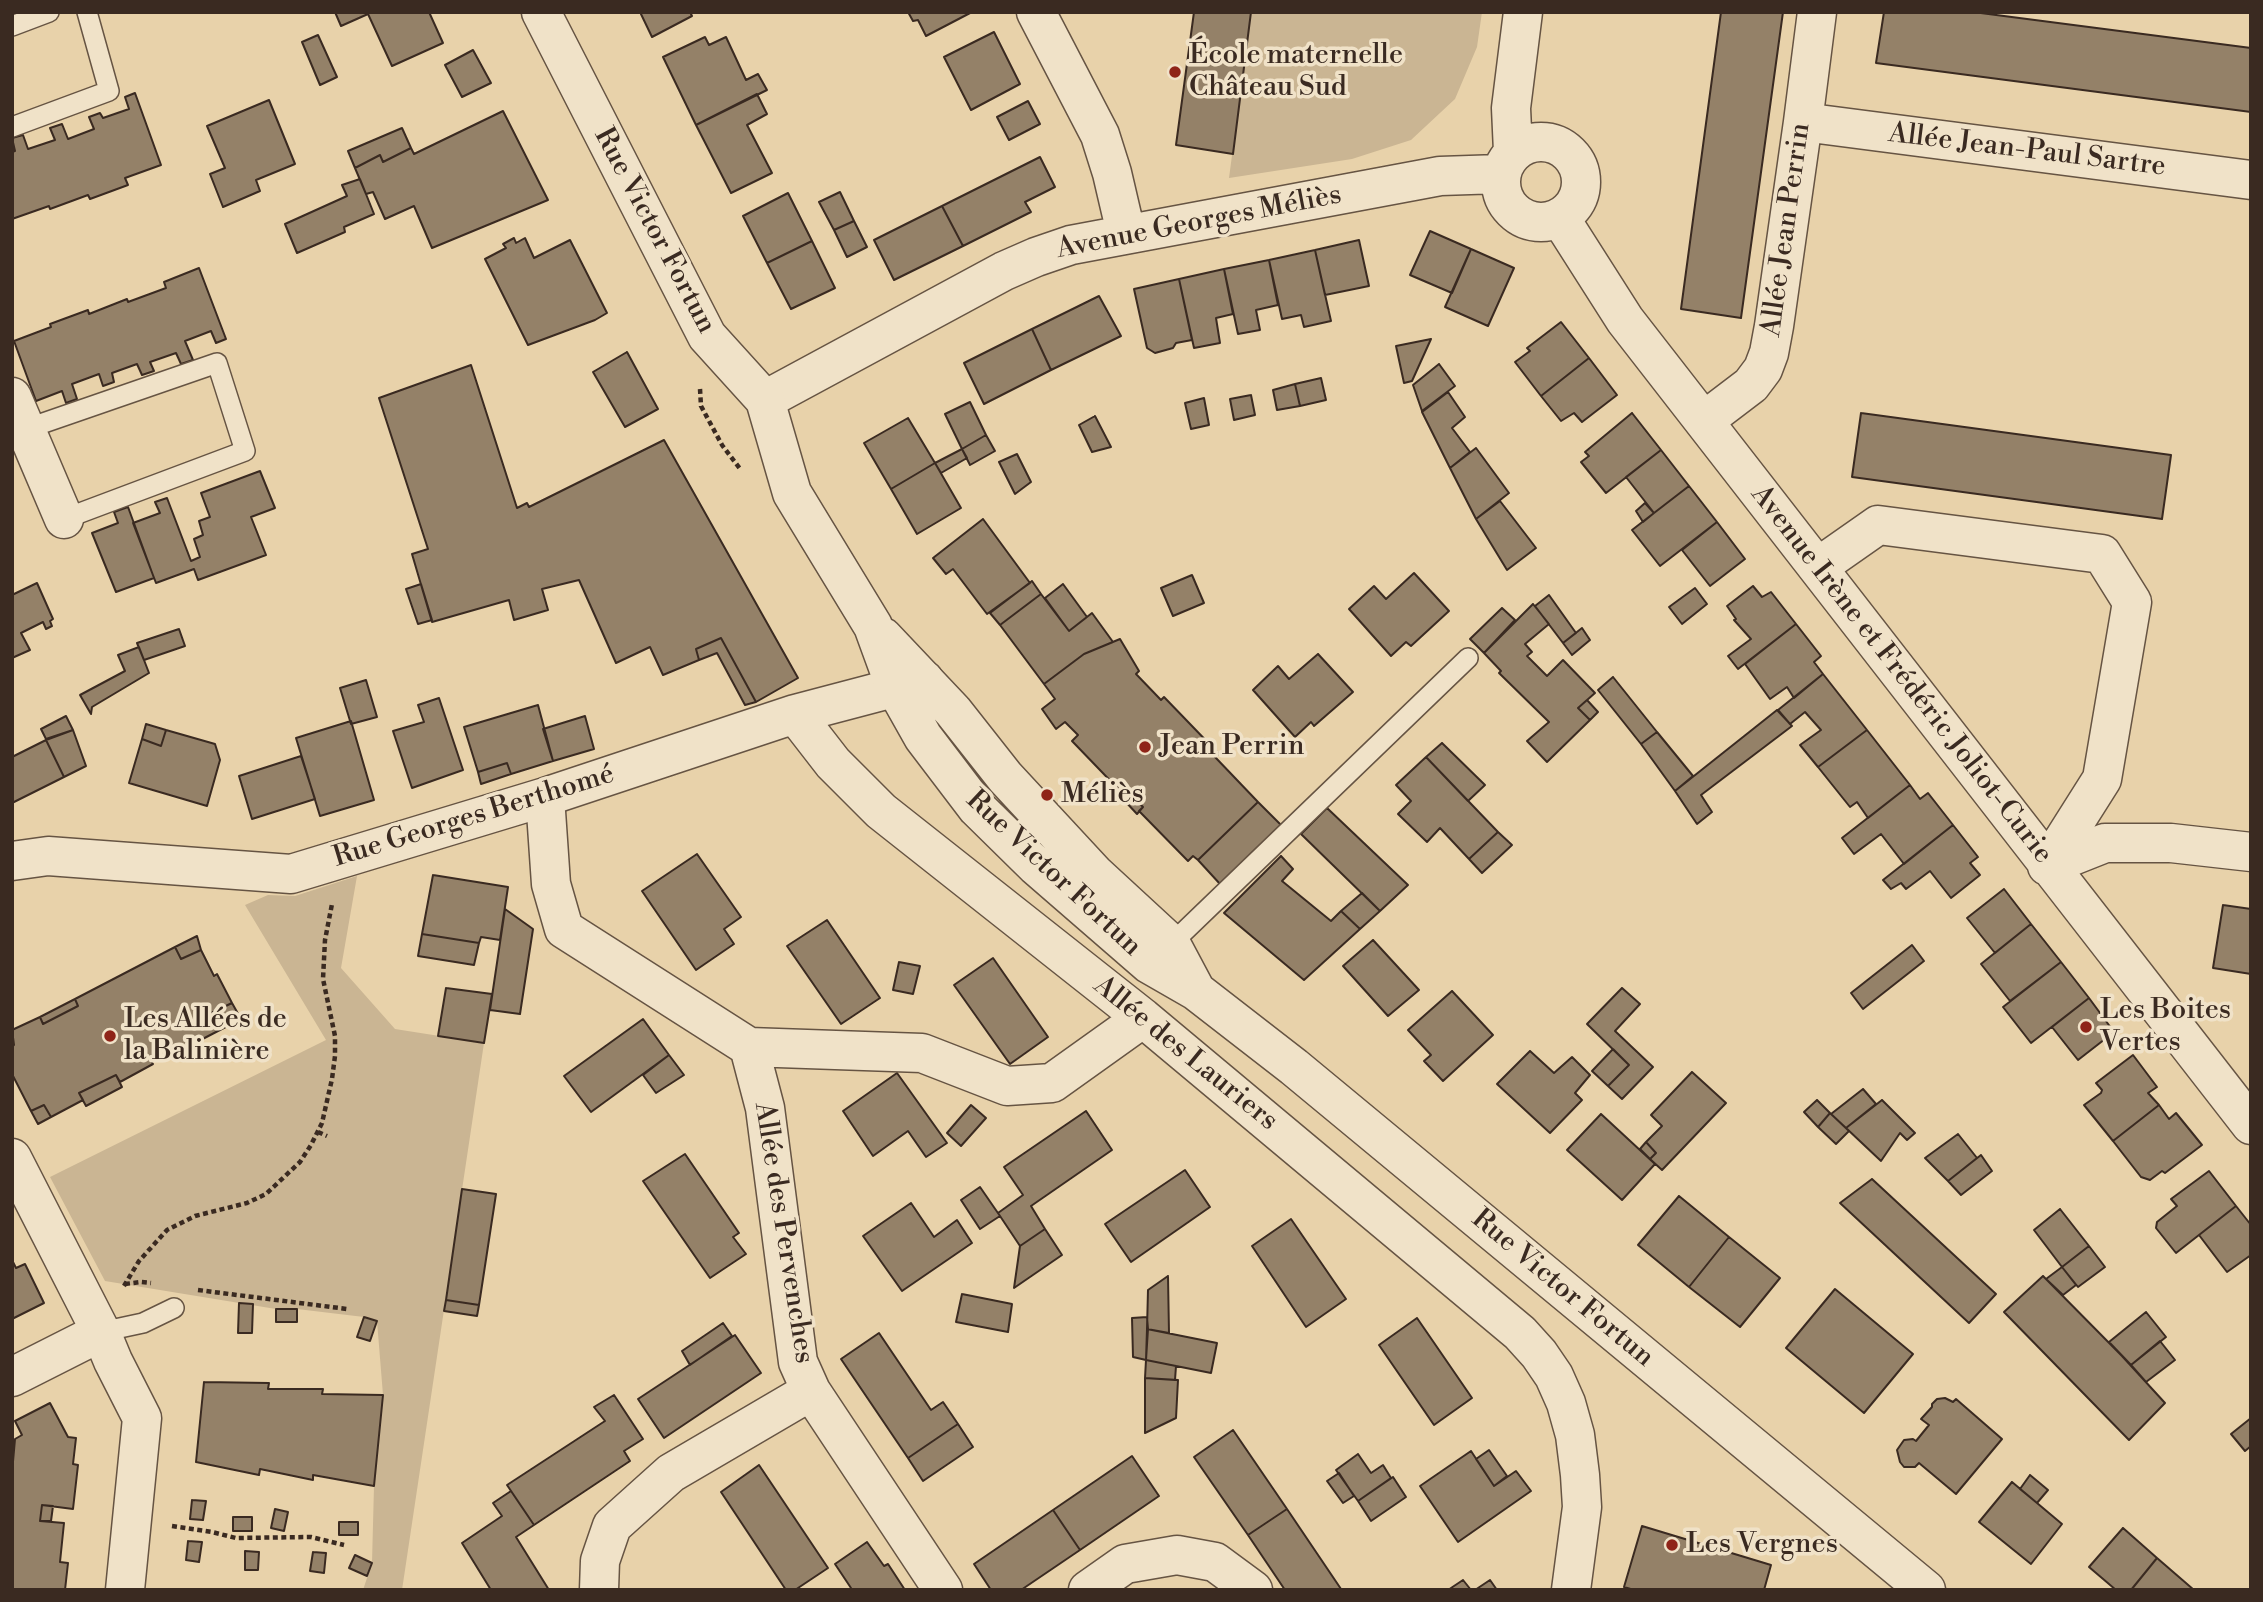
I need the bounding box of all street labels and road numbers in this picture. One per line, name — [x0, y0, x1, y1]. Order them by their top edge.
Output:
street label: Allée Jean-Paul Sartre — [1887, 117, 2167, 185]
street label: Allée Jean Perrin — [1755, 121, 1819, 339]
street label: Rue Victor Fortun — [586, 123, 722, 339]
street label: Avenue Georges Méliès — [1054, 179, 1344, 267]
street label: Avenue Irène et Frédéric Joliot-Curie — [1743, 479, 2059, 871]
street label: Rue Georges Berthomé — [329, 758, 619, 876]
street label: Rue Victor Fortun — [958, 784, 1148, 964]
street label: Allée des Lauriers — [1086, 970, 1284, 1138]
street label: Allée des Pervenches — [746, 1100, 820, 1366]
street label: Rue Victor Fortun — [1464, 1203, 1660, 1375]

